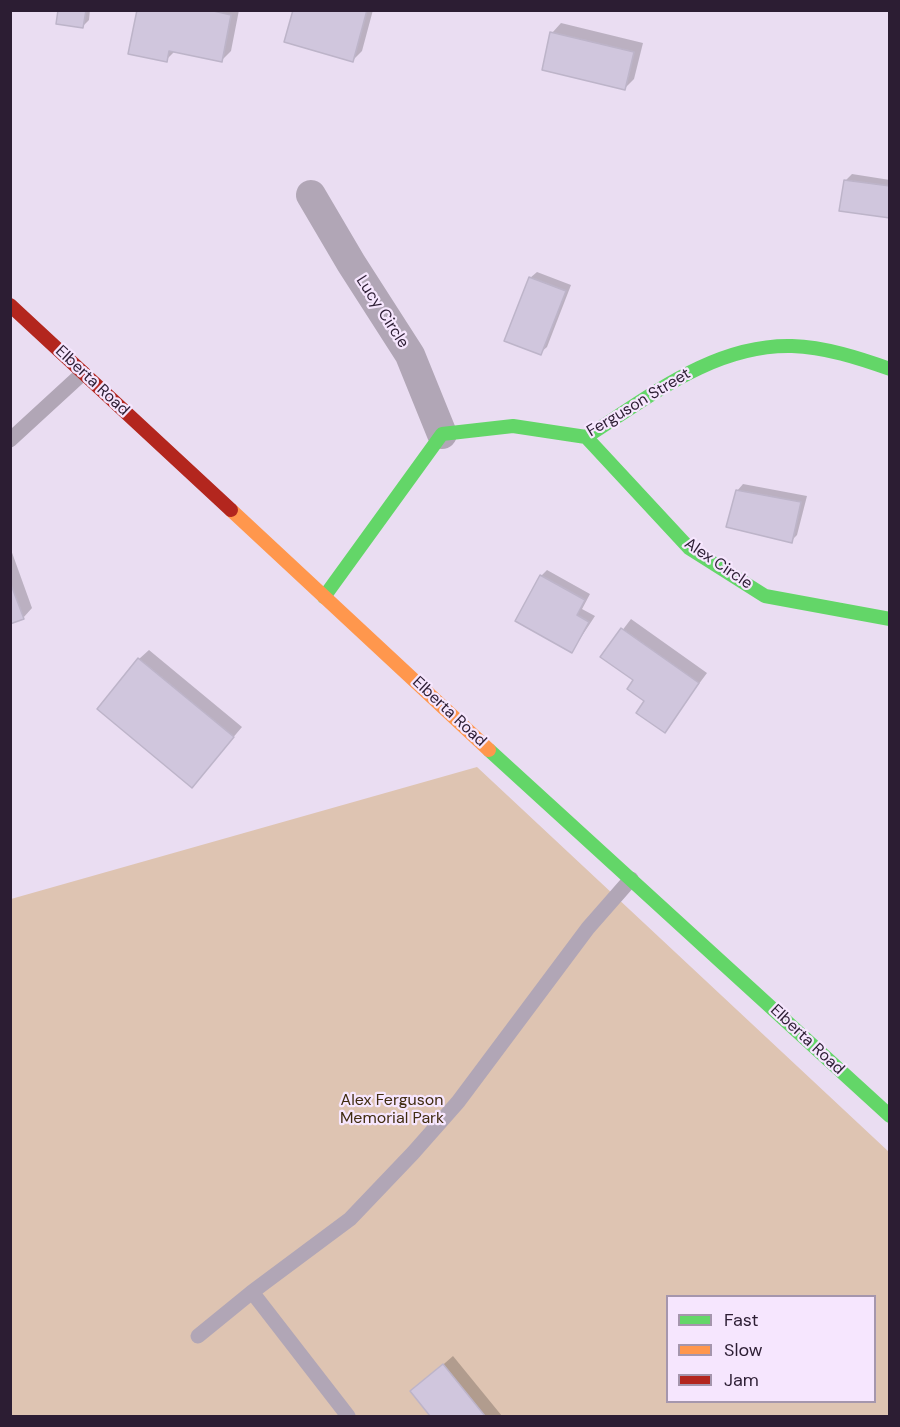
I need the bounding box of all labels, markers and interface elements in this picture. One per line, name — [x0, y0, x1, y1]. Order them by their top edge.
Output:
street label: Lucy Circle — [351, 272, 413, 352]
street label: Elberta Road — [51, 342, 133, 420]
street label: Ferguson Street — [584, 365, 694, 441]
street label: Alex Circle — [680, 534, 756, 594]
street label: Elberta Road — [408, 673, 490, 751]
street label: Elberta Road — [766, 1001, 848, 1079]
park label: Alex Ferguson Memorial Park — [340, 1091, 444, 1129]
legend — [666, 1295, 876, 1403]
text: Fast — [724, 1308, 759, 1332]
text: Slow — [724, 1338, 763, 1362]
text: Jam — [724, 1368, 759, 1392]

